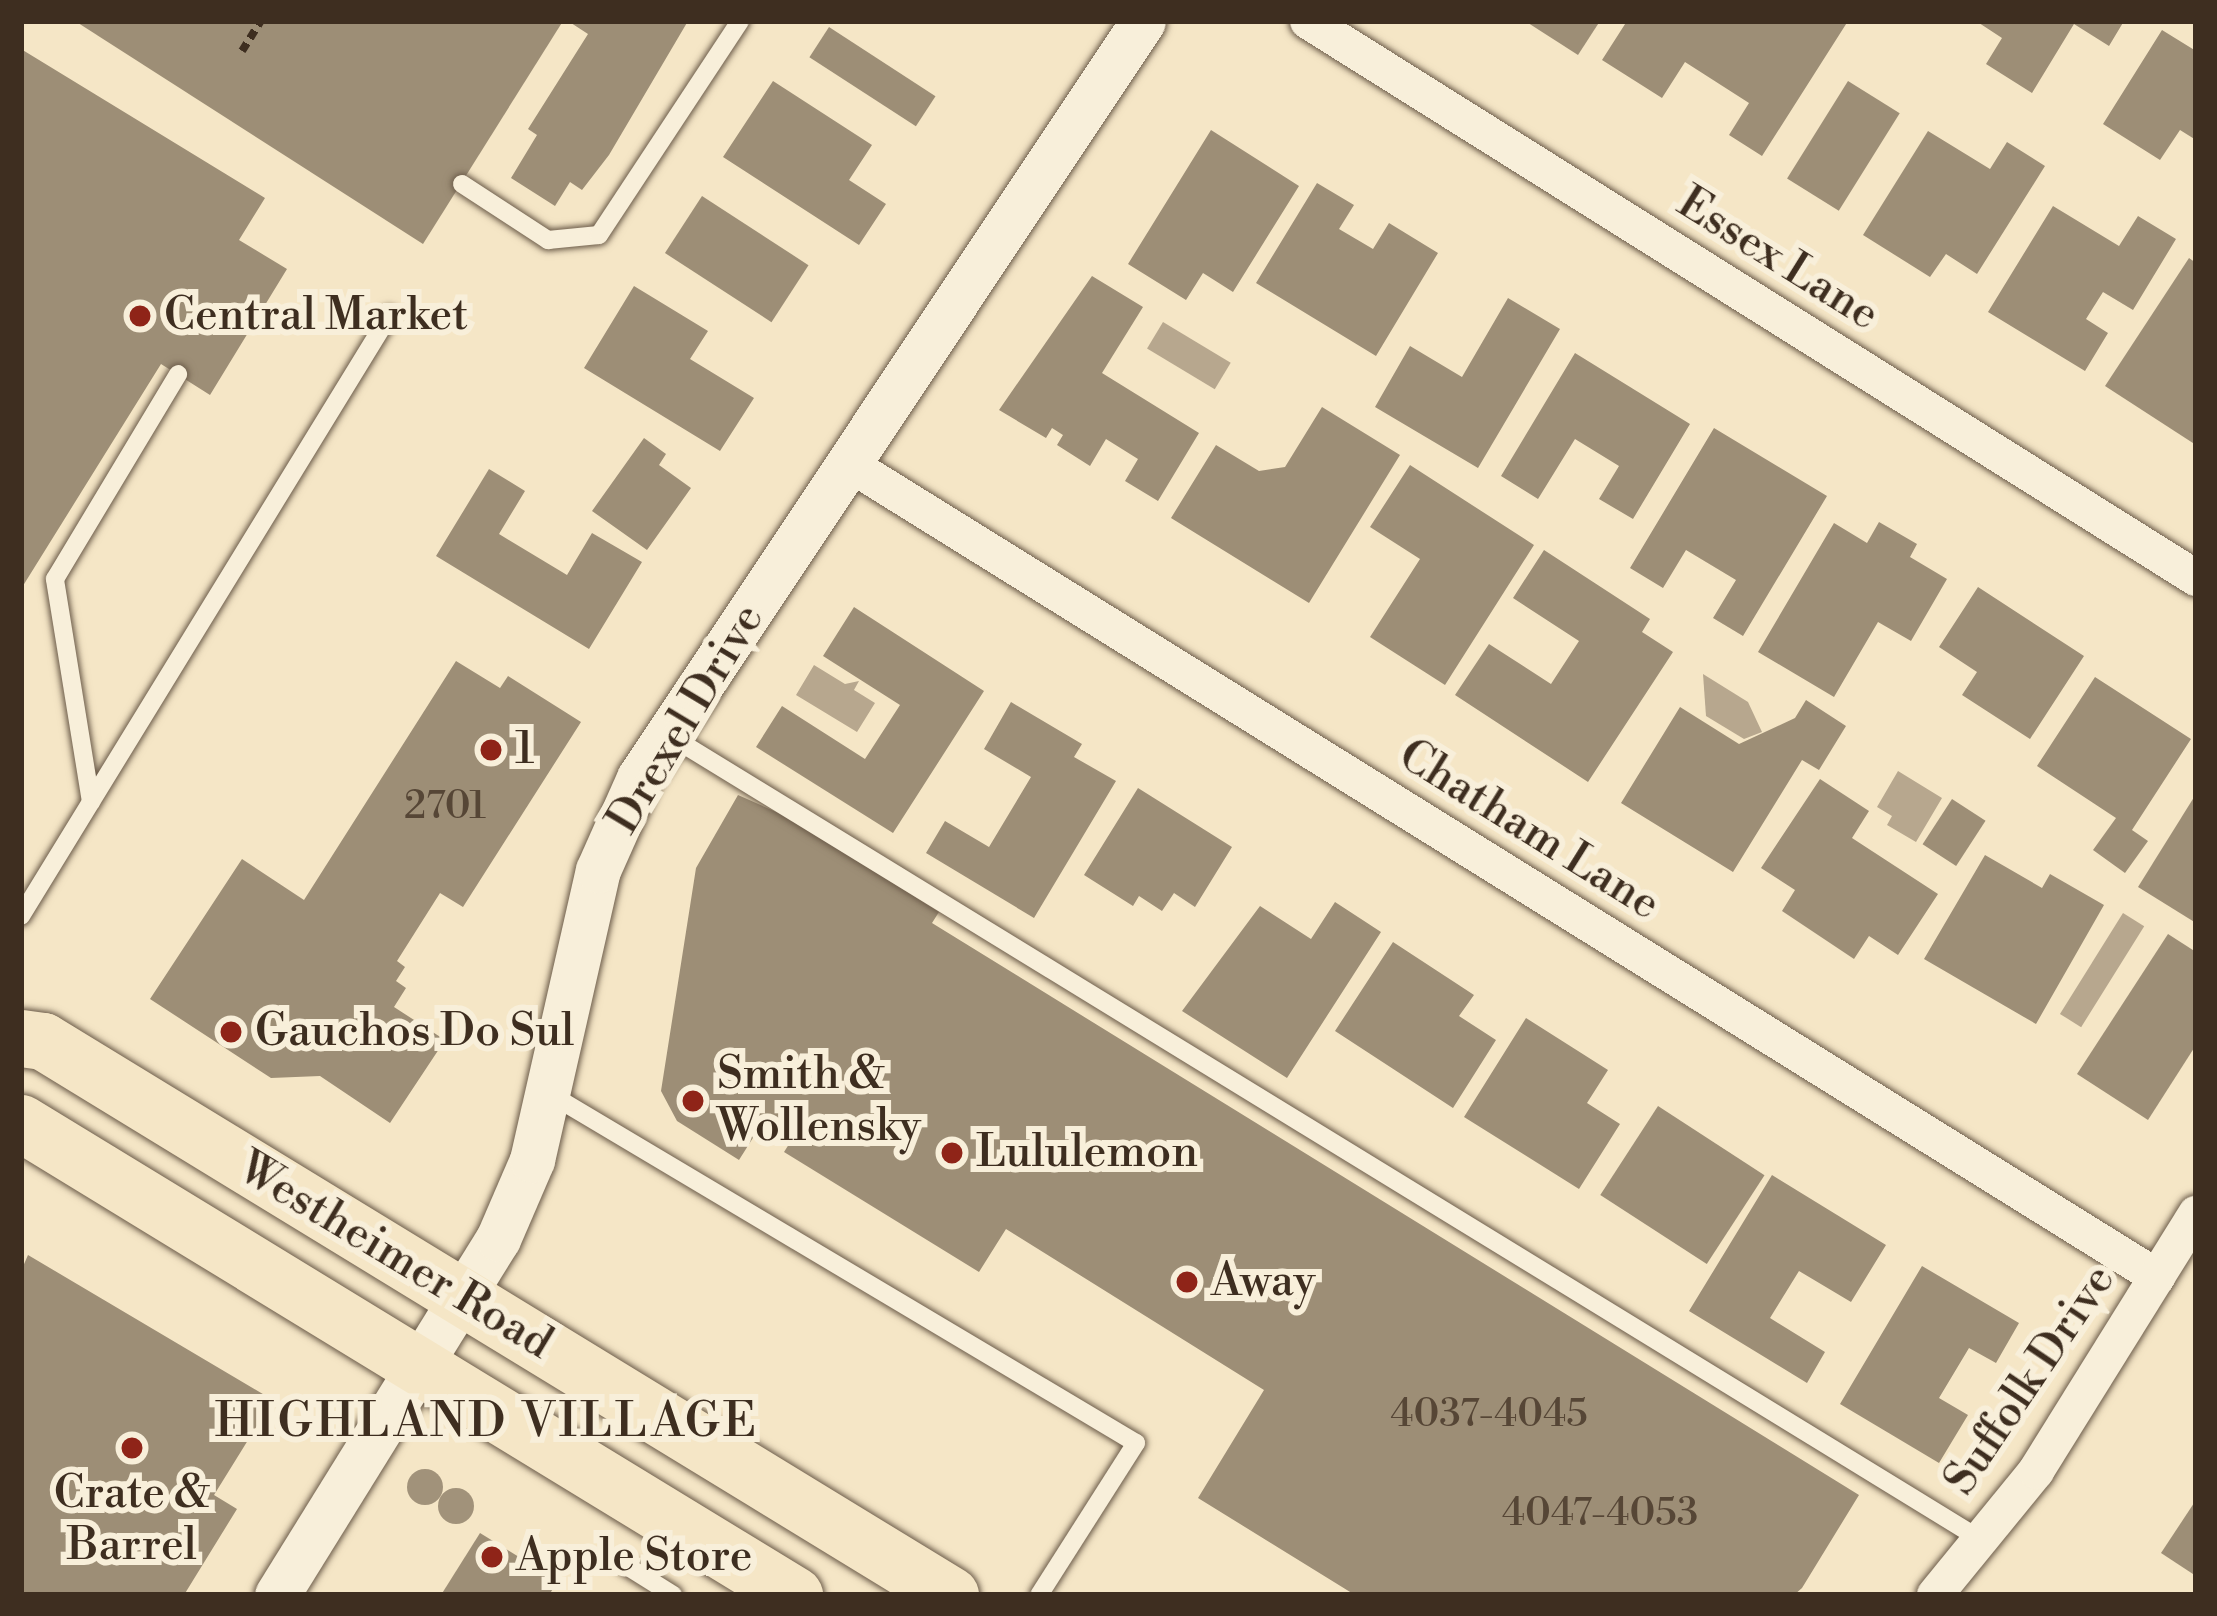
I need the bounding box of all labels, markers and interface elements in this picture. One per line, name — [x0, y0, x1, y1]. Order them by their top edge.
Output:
street label: Essex Lane — [1667, 176, 1889, 342]
place label: Central Market — [164, 289, 468, 343]
marker: Central Market — [127, 303, 153, 329]
street label: Drexel Drive — [596, 594, 776, 844]
place label: 1 — [515, 723, 534, 777]
street label: Chatham Lane — [1389, 728, 1669, 932]
marker: 1 — [478, 737, 504, 763]
house number: 2701 — [404, 784, 486, 830]
place label: Gauchos Do Sul — [255, 1005, 574, 1059]
marker: Gauchos Do Sul — [218, 1019, 244, 1045]
place label: Smith & Wollensky — [717, 1048, 921, 1154]
marker: Smith & Wollensky — [680, 1088, 706, 1114]
place label: Lululemon — [976, 1126, 1198, 1180]
marker: Lululemon — [939, 1140, 965, 1166]
street label: Westheimer Road — [228, 1141, 562, 1371]
place label: Away — [1211, 1255, 1315, 1309]
street label: Suffolk Drive — [1933, 1255, 2127, 1505]
marker: Away — [1174, 1269, 1200, 1295]
house number: 4037-4045 — [1390, 1392, 1588, 1438]
district label: HIGHLAND VILLAGE — [215, 1394, 759, 1452]
marker: Crate & Barrel — [119, 1435, 145, 1461]
place label: Crate & Barrel — [54, 1467, 210, 1573]
house number: 4047-4053 — [1502, 1491, 1698, 1537]
place label: Apple Store — [516, 1530, 753, 1584]
marker: Apple Store — [479, 1544, 505, 1570]

